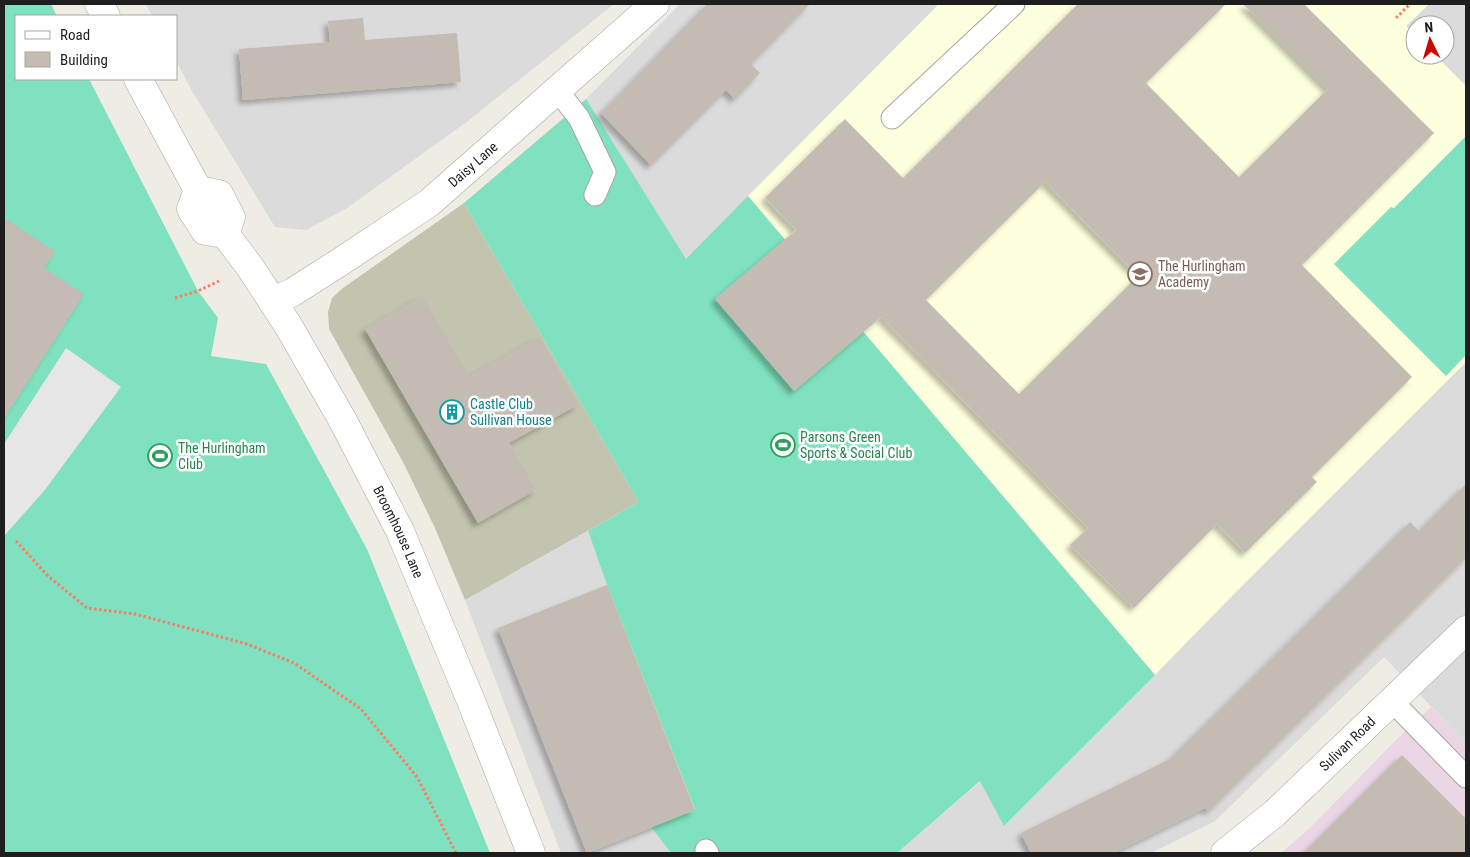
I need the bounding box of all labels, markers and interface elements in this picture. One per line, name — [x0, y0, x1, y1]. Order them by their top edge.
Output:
legend — [15, 15, 178, 80]
north arrow — [1405, 15, 1455, 65]
text: N — [1424, 19, 1434, 35]
text: Road — [60, 26, 90, 44]
text: Building — [60, 51, 108, 69]
street label: Daisy Lane — [445, 138, 501, 190]
place label: The Hurlingham Academy — [1158, 258, 1246, 290]
school or university icon: The Hurlingham Academy — [1127, 261, 1153, 287]
place label: Castle Club Sullivan House — [470, 396, 552, 428]
building icon: Castle Club Sullivan House — [439, 399, 465, 425]
place label: Parsons Green Sports & Social Club — [800, 429, 912, 461]
sports icon: Parsons Green Sports & Social Club — [770, 432, 796, 458]
place label: The Hurlingham Club — [178, 440, 266, 472]
sports icon: The Hurlingham Club — [147, 443, 173, 469]
street label: Broomhouse Lane — [370, 483, 427, 581]
street label: Sulivan Road — [1316, 713, 1378, 774]

